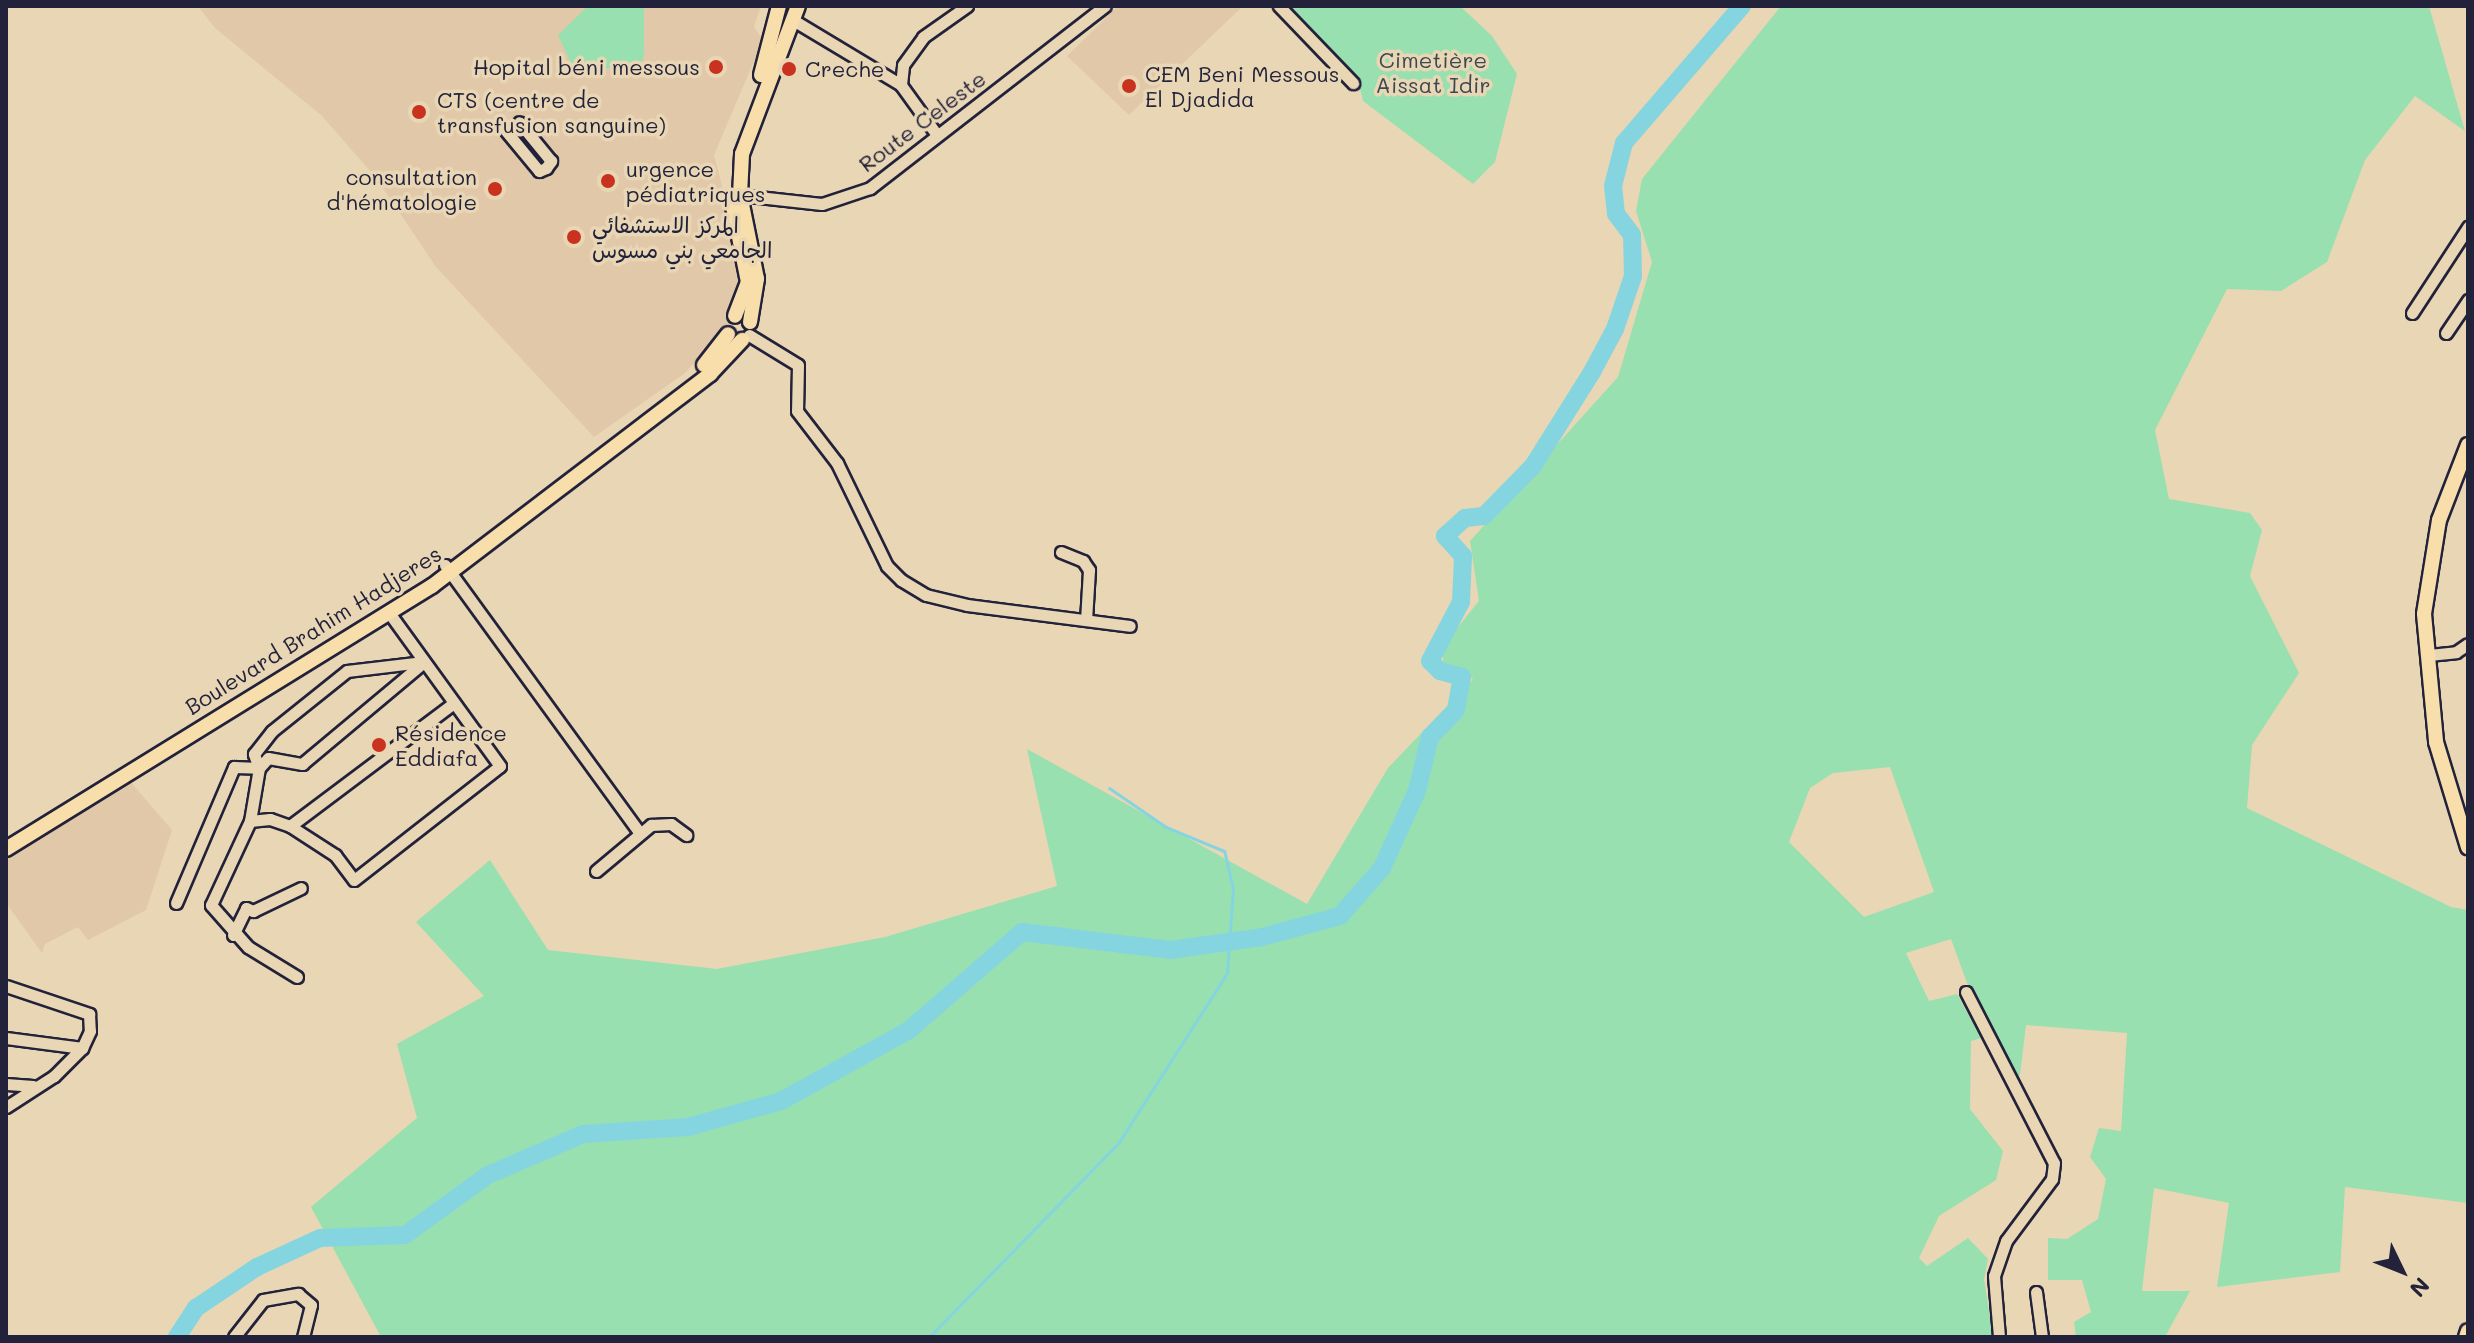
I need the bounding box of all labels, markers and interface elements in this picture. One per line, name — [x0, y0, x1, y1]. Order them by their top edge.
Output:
park label: Cimetière Aissat Idir — [1375, 46, 1491, 98]
place label: Hopital béni messous — [473, 54, 700, 80]
place label: Creche — [805, 56, 884, 82]
marker: Hopital béni messous — [707, 58, 725, 76]
marker: Creche — [780, 60, 798, 78]
place label: CEM Beni Messous El Djadida — [1145, 60, 1339, 112]
street label: Route Celeste — [853, 65, 991, 177]
marker: CEM Beni Messous El Djadida — [1120, 77, 1138, 95]
place label: CTS (centre de transfusion sanguine) — [437, 86, 666, 138]
marker: CTS (centre de transfusion sanguine) — [408, 101, 430, 123]
place label: urgence pédiatriques — [626, 155, 765, 206]
place label: consultation d'hématologie — [327, 163, 477, 214]
marker: urgence pédiatriques — [597, 170, 619, 192]
marker: consultation d'hématologie — [484, 178, 506, 200]
place label: المركز الاستشفائي الجامعي بني مسوس — [592, 211, 772, 262]
marker: المركز الاستشفائي الجامعي بني مسوس — [563, 226, 585, 248]
street label: Boulevard Brahim Hadjeres — [180, 540, 446, 720]
place label: Résidence Eddiafa — [395, 719, 507, 770]
marker: Résidence Eddiafa — [370, 736, 388, 754]
north arrow — [2362, 1231, 2442, 1311]
text: N — [2404, 1272, 2436, 1304]

